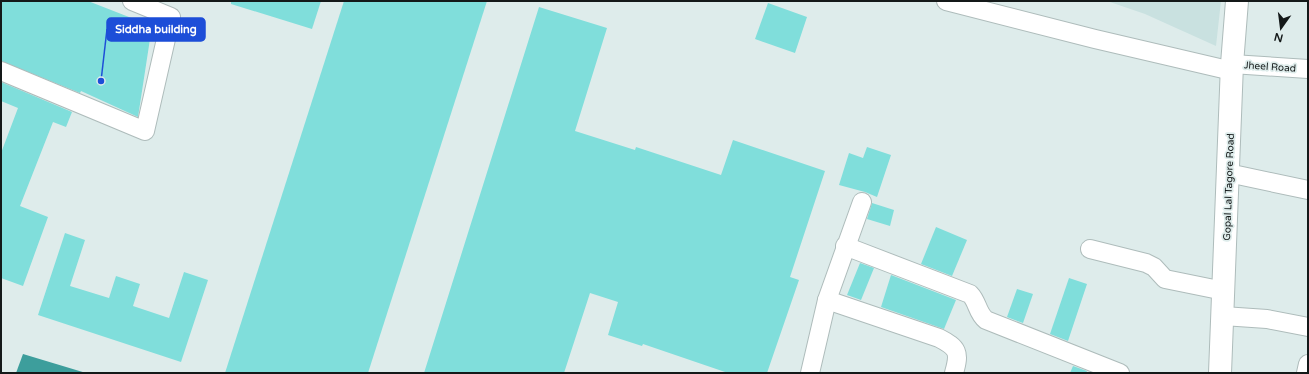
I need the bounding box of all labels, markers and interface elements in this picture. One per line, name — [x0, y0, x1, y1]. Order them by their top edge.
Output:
north arrow — [1261, 8, 1301, 48]
callout: Siddha building — [107, 18, 205, 41]
text: Siddha building — [115, 23, 197, 37]
text: N — [1273, 30, 1285, 45]
street label: Jheel Road — [1243, 59, 1296, 75]
street label: Gopal Lal Tagore Road — [1221, 133, 1237, 241]

